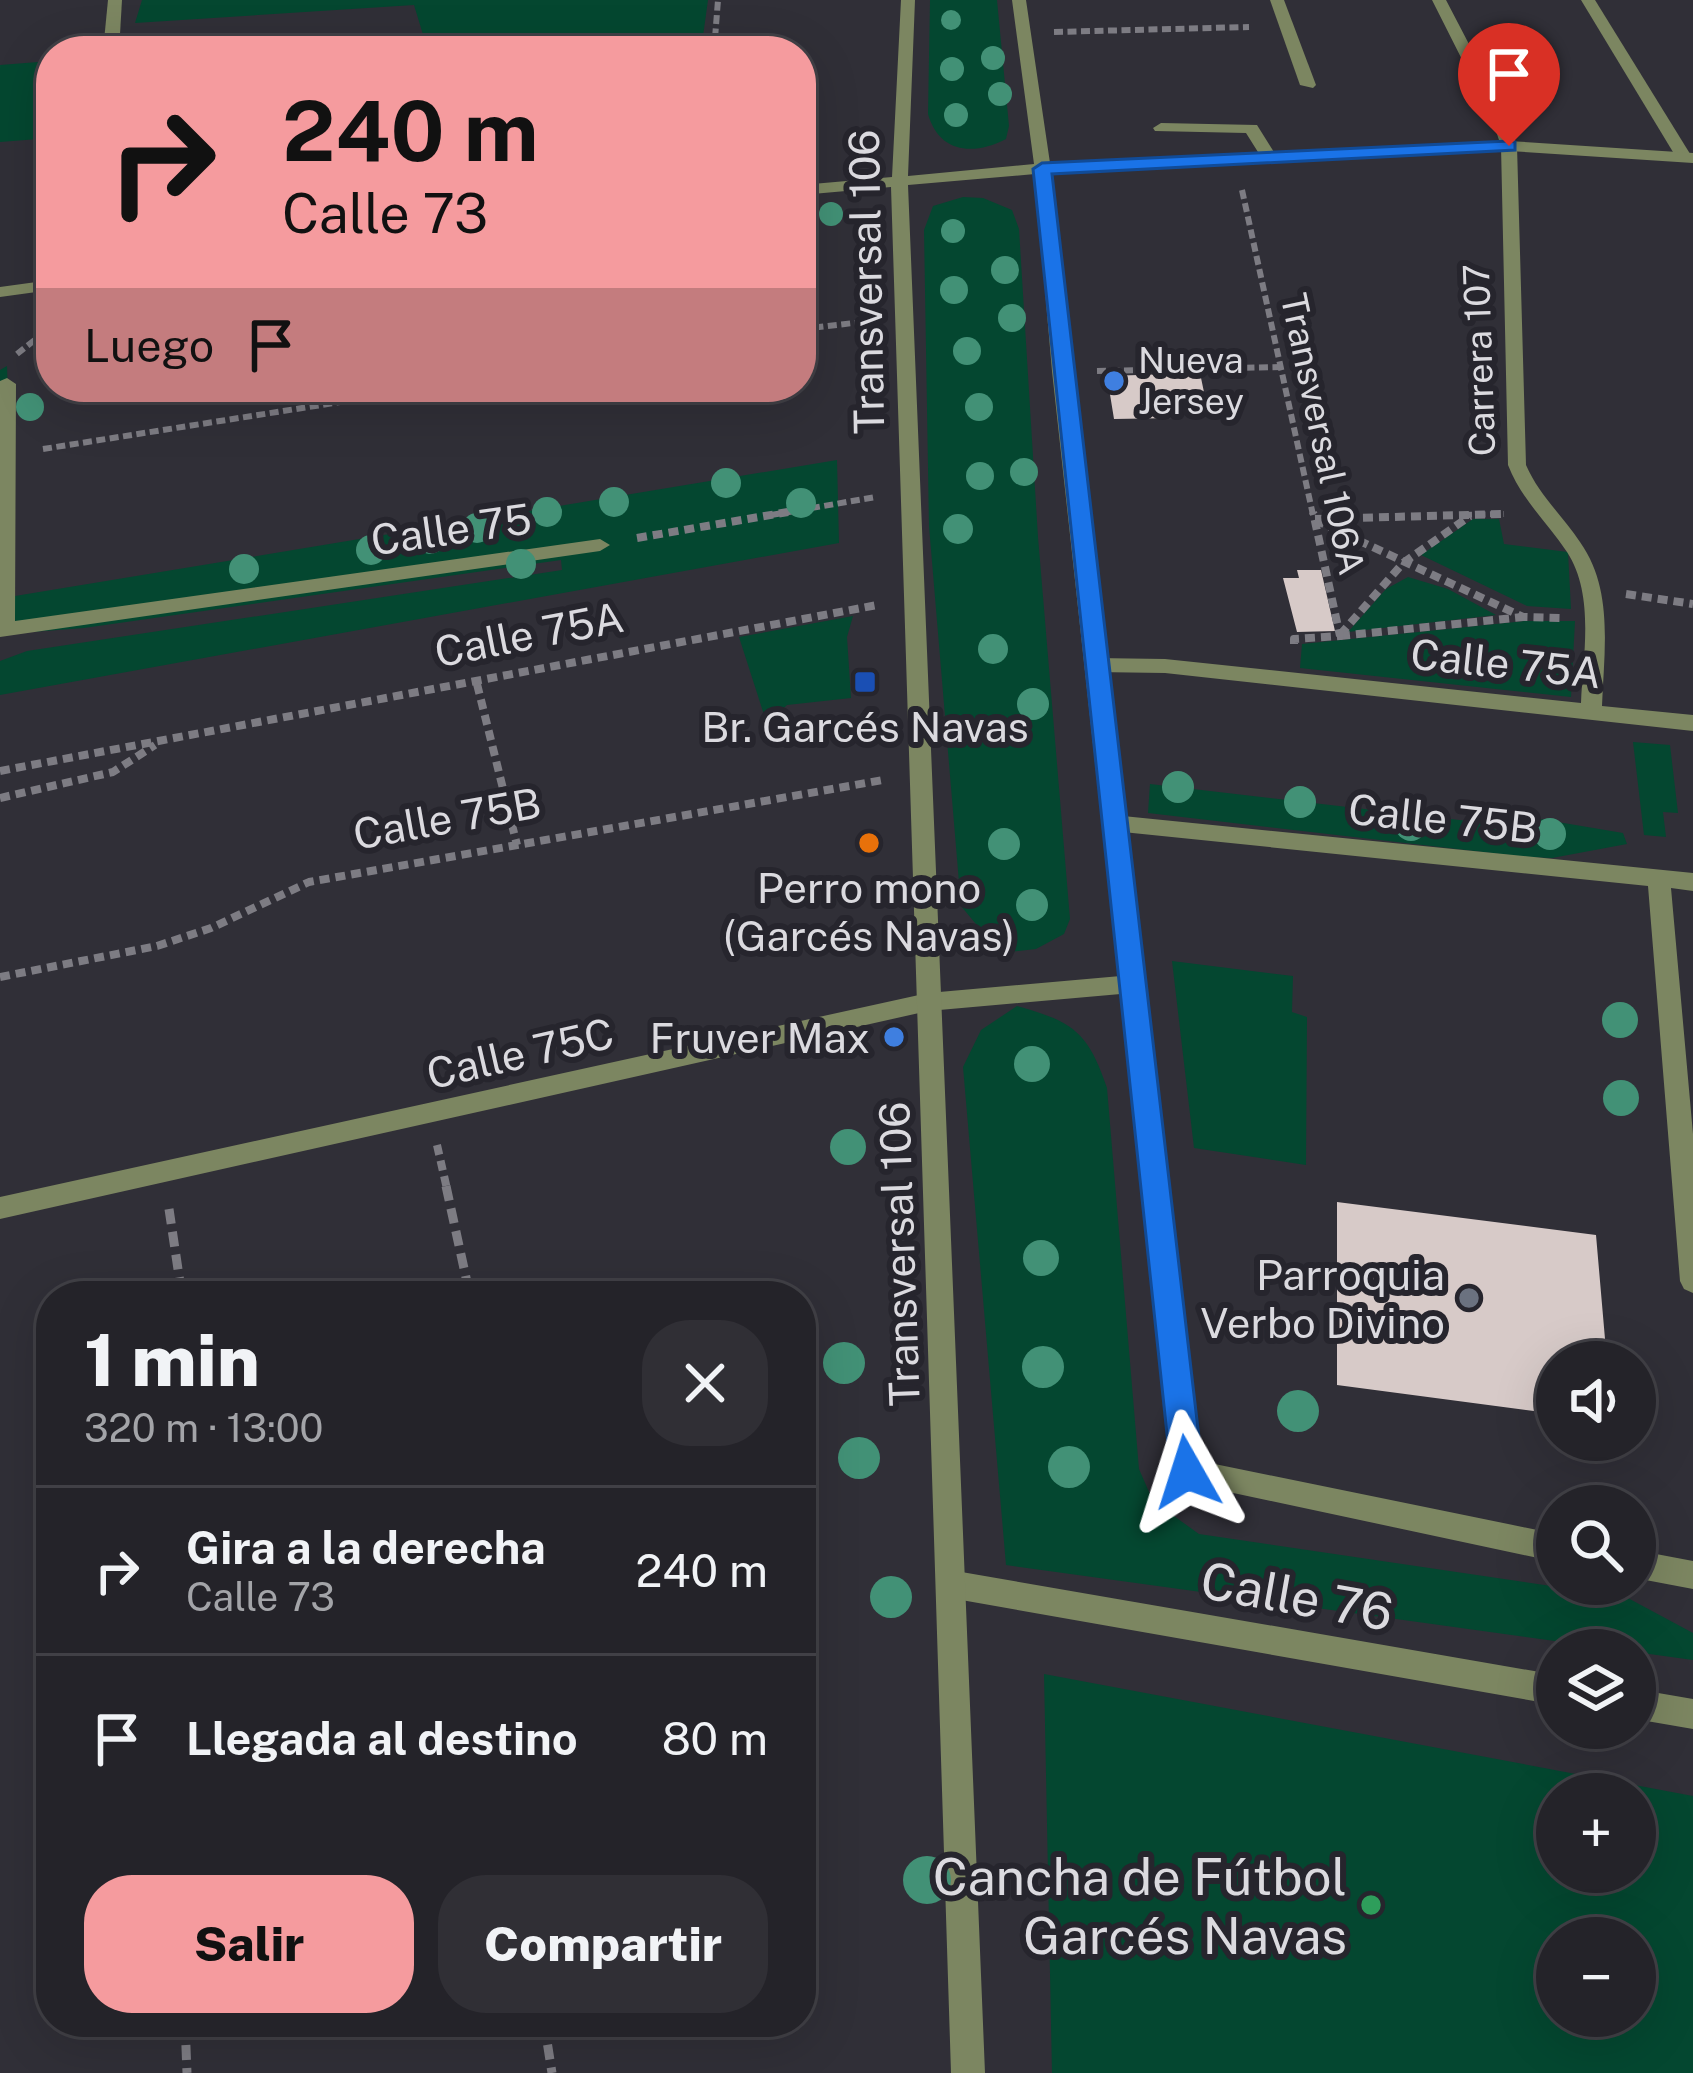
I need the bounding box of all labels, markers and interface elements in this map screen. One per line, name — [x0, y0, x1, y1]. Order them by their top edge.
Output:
pin — [1458, 23, 1560, 146]
icon: arrive — [1476, 41, 1542, 107]
text: 240 m — [282, 81, 539, 180]
icon: right — [84, 84, 240, 240]
street label: Transversal 106 — [839, 129, 893, 435]
text: Calle 73 — [282, 182, 488, 245]
street label: Carrera 107 — [1455, 263, 1503, 457]
street label: Transversal 106A — [1273, 289, 1373, 579]
icon: arrive — [238, 312, 304, 378]
text: Luego — [84, 319, 214, 372]
place label: Nueva Jersey — [1138, 339, 1244, 422]
marker: Nueva Jersey — [1101, 368, 1127, 394]
street label: Calle 75 — [368, 494, 534, 564]
street label: Calle 75A — [430, 592, 628, 676]
street label: Calle 75A — [1408, 629, 1604, 697]
marker: Br. Garcés Navas — [852, 669, 878, 695]
place label: Br. Garcés Navas — [701, 702, 1029, 751]
street label: Calle 75B — [349, 777, 545, 859]
street label: Calle 75B — [1346, 784, 1540, 852]
marker: Perro mono (Garcés Navas) — [856, 830, 882, 856]
place label: Perro mono (Garcés Navas) — [723, 863, 1015, 960]
street label: Calle 75C — [422, 1008, 618, 1098]
place label: Fruver Max — [650, 1013, 870, 1062]
marker: Fruver Max — [881, 1024, 907, 1050]
street label: Transversal 106 — [869, 1101, 929, 1407]
place label: Parroquia Verbo Divino — [1200, 1250, 1445, 1347]
marker: Parroquia Verbo Divino — [1456, 1285, 1482, 1311]
text: 1 min — [84, 1318, 260, 1402]
button: close — [642, 1320, 768, 1446]
map controls — [1536, 1341, 1656, 2037]
button: sound — [1536, 1341, 1656, 1461]
text: 320 m · 13:00 — [84, 1405, 323, 1451]
position arrow — [1124, 1409, 1250, 1535]
button: search — [1536, 1485, 1656, 1605]
text: Gira a la derecha — [186, 1521, 546, 1574]
icon: right — [84, 1538, 150, 1604]
text: 240 m — [635, 1544, 768, 1597]
street label: Calle 76 — [1196, 1550, 1398, 1642]
text: Calle 73 — [186, 1574, 335, 1620]
button: layers — [1536, 1629, 1656, 1749]
icon: arrive — [84, 1706, 150, 1772]
text: Llegada al destino — [186, 1712, 578, 1765]
text: 80 m — [662, 1712, 768, 1765]
button: + — [1536, 1773, 1656, 1893]
place label: Cancha de Fútbol Garcés Navas — [933, 1847, 1347, 1965]
button: Salir — [84, 1875, 414, 2013]
button: Compartir — [438, 1875, 768, 2013]
marker: Cancha de Fútbol Garcés Navas — [1358, 1892, 1384, 1918]
button: − — [1536, 1917, 1656, 2037]

